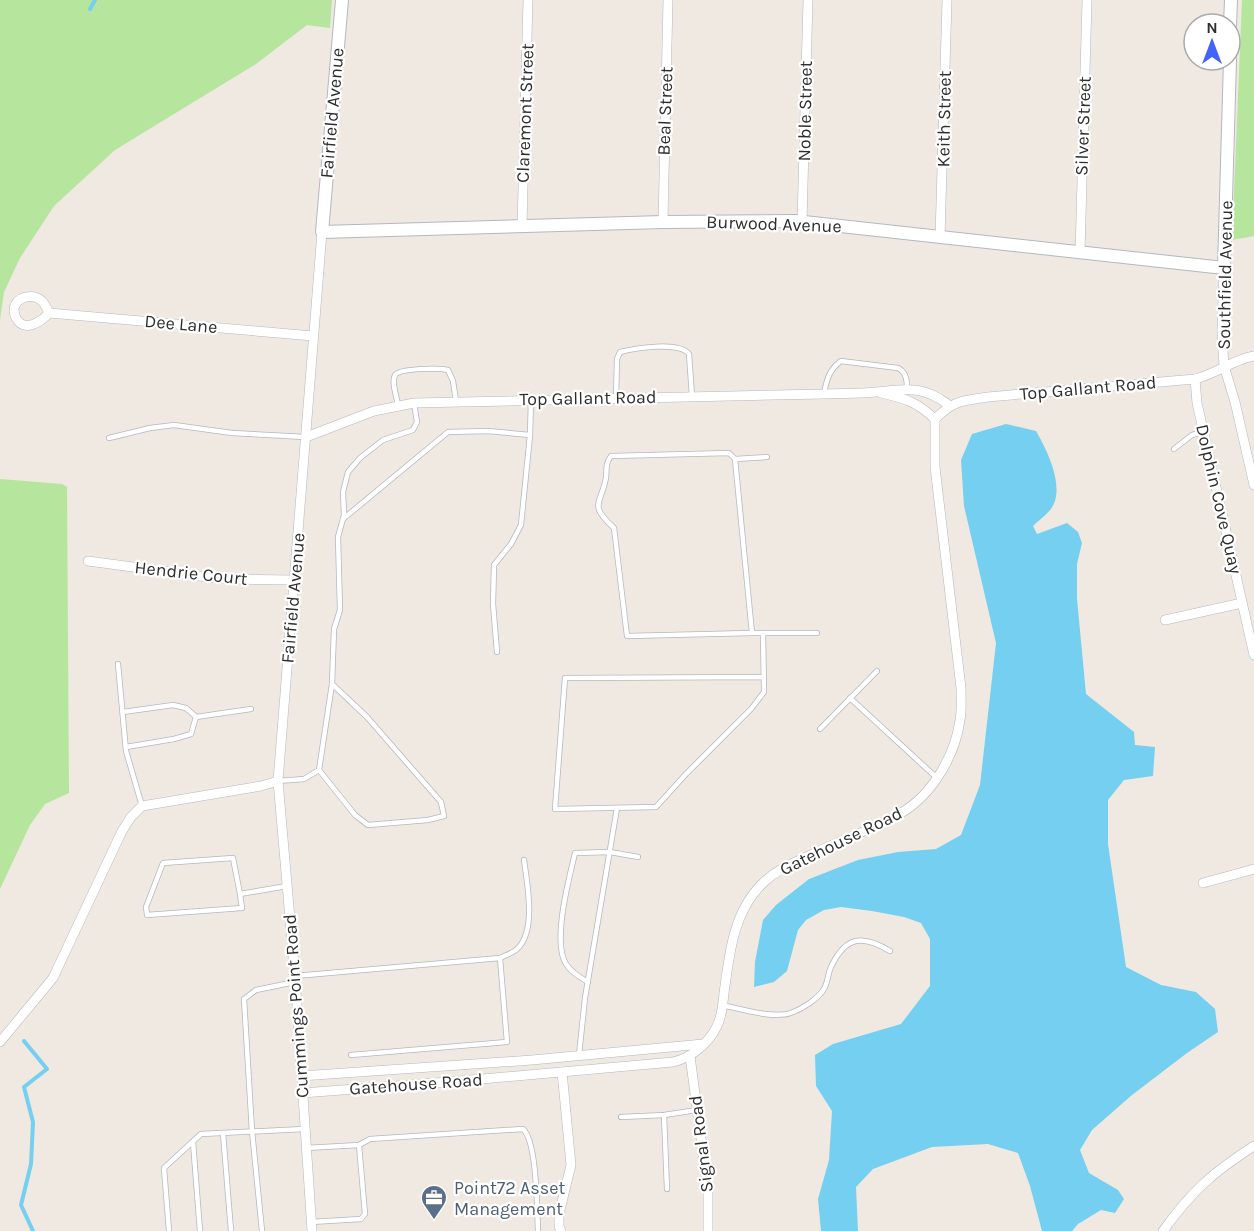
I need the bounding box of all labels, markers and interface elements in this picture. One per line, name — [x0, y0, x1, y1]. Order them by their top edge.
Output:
north arrow — [1182, 12, 1242, 72]
text: N — [1206, 18, 1218, 37]
street label: Claremont Street — [512, 43, 538, 183]
street label: Fairfield Avenue — [315, 47, 349, 179]
street label: Noble Street — [793, 60, 817, 162]
street label: Beal Street — [652, 66, 678, 156]
street label: Keith Street — [932, 70, 956, 168]
street label: Silver Street — [1070, 76, 1096, 176]
street label: Southfield Avenue — [1213, 200, 1237, 350]
street label: Burwood Avenue — [706, 211, 842, 237]
street label: Dee Lane — [144, 310, 218, 338]
street label: Top Gallant Road — [1019, 371, 1157, 405]
street label: Top Gallant Road — [519, 386, 657, 410]
street label: Dolphin Cove Quay — [1191, 422, 1247, 577]
street label: Fairfield Avenue — [276, 532, 310, 664]
street label: Hendrie Court — [134, 556, 249, 590]
street label: Gatehouse Road — [776, 802, 906, 880]
street label: Cummings Point Road — [279, 913, 313, 1099]
street label: Gatehouse Road — [349, 1068, 483, 1100]
street label: Signal Road — [684, 1094, 718, 1194]
place label: Point72 Asset Management — [454, 1177, 565, 1220]
office icon: Point72 Asset Management — [419, 1183, 449, 1221]

